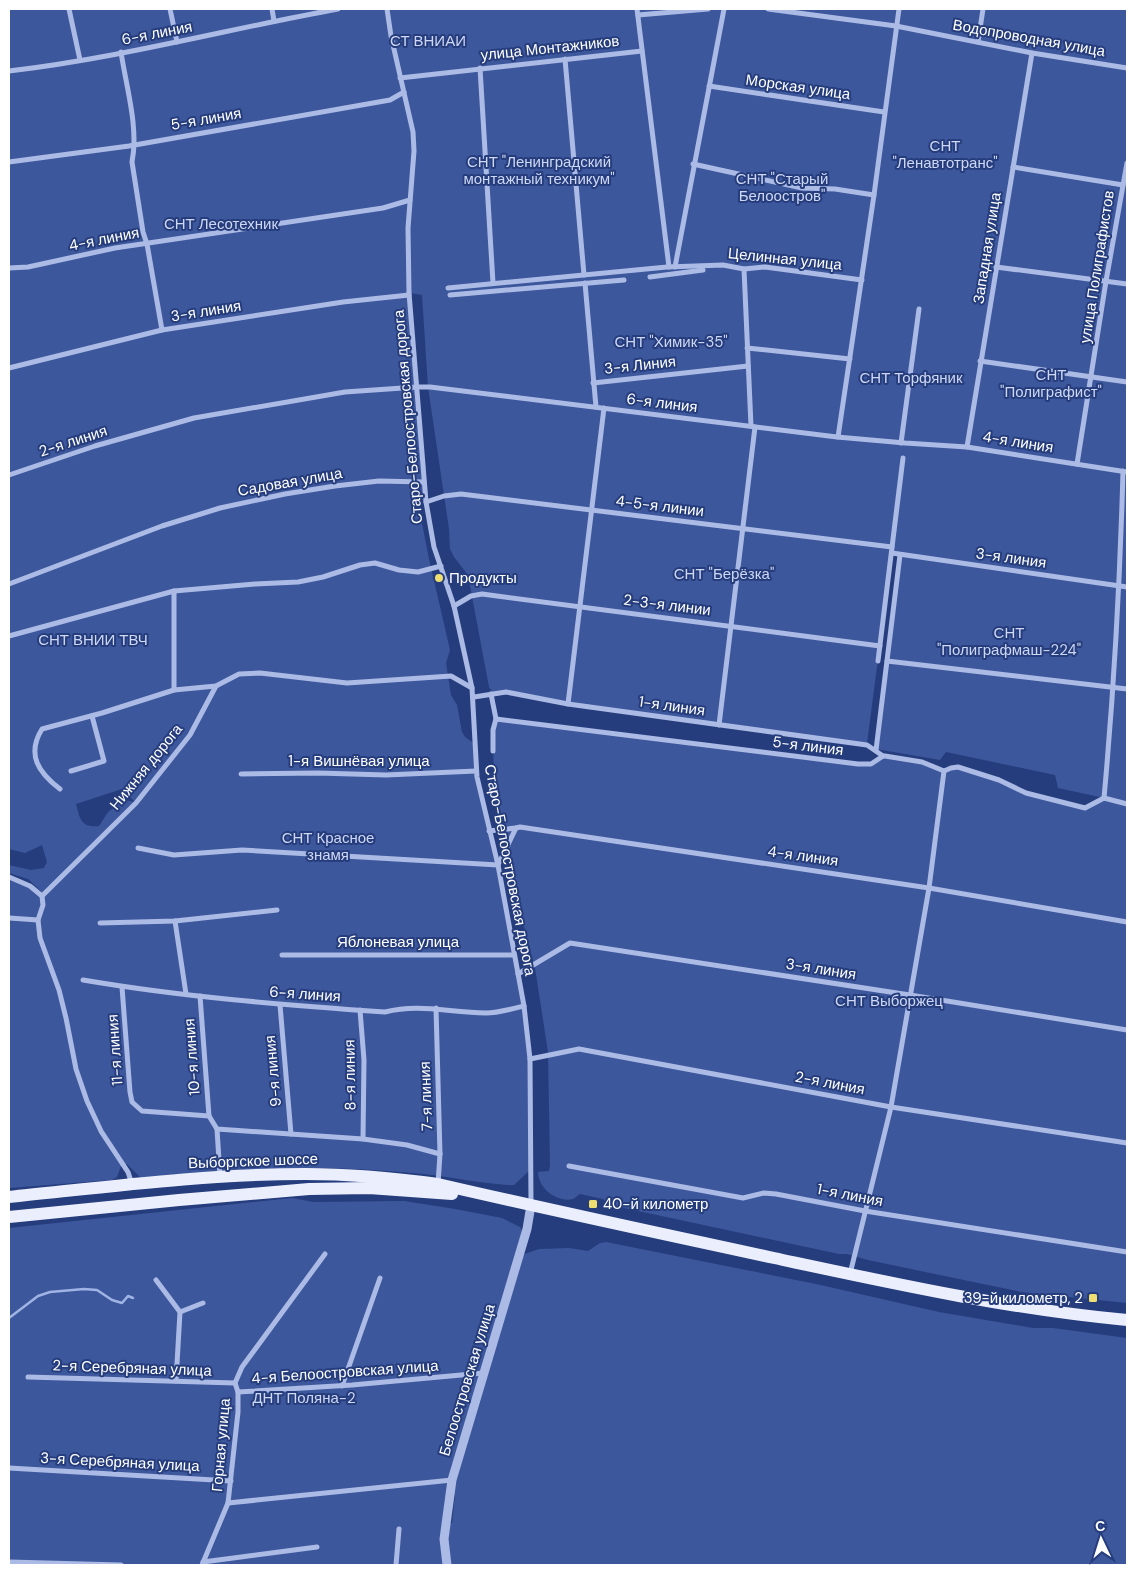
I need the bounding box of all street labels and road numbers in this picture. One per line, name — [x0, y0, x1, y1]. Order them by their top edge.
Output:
street label: Водопроводная улица — [951, 15, 1107, 61]
street label: 6-я линия — [120, 16, 194, 50]
street label: улица Монтажников — [480, 31, 620, 65]
street label: Морская улица — [744, 70, 852, 104]
street label: 5-я линия — [169, 103, 243, 135]
street label: улица Полиграфистов — [1075, 189, 1119, 345]
street label: Западная улица — [968, 190, 1006, 305]
street label: 4-я линия — [67, 222, 141, 256]
street label: Целинная улица — [727, 243, 844, 275]
street label: 3-я линия — [169, 296, 243, 326]
street label: Старо-Белоостровская дорога — [389, 308, 427, 525]
street label: 3-я Линия — [603, 351, 677, 379]
street label: 6-я линия — [625, 389, 699, 417]
street label: 2-я линия — [36, 421, 110, 461]
street label: 4-я линия — [981, 427, 1055, 457]
street label: Садовая улица — [236, 463, 345, 501]
street label: 4-5-я линии — [615, 491, 705, 521]
street label: 3-я линия — [974, 543, 1048, 573]
street label: 2-3-я линии — [622, 590, 712, 620]
street label: 1-я линия — [638, 691, 706, 721]
street label: Нижняя дорога — [105, 719, 187, 814]
street label: 5-я линия — [771, 732, 845, 760]
street label: 1-я Вишнёвая улица — [288, 751, 430, 771]
street label: Старо-Белоостровская дорога — [480, 763, 540, 978]
street label: 4-я линия — [766, 841, 840, 871]
street label: Яблоневая улица — [337, 932, 460, 952]
street label: 3-я линия — [784, 954, 858, 984]
street label: 6-я линия — [269, 982, 341, 1006]
street label: 11-я линия — [103, 1014, 127, 1086]
street label: 10-я линия — [179, 1018, 205, 1096]
street label: 9-я линия — [260, 1034, 286, 1108]
street label: 8-я линия — [339, 1039, 361, 1111]
street label: 7-я линия — [415, 1061, 437, 1131]
street label: 2-я линия — [793, 1066, 867, 1100]
street label: Выборгское шоссе — [188, 1149, 318, 1173]
street label: 1-я линия — [815, 1179, 885, 1211]
street label: Белоостровская улица — [434, 1301, 500, 1459]
street label: 2-я Серебряная улица — [52, 1355, 213, 1381]
street label: 4-я Белоостровская улица — [251, 1355, 440, 1389]
street label: Горная улица — [207, 1397, 235, 1493]
street label: 3-я Серебряная улица — [40, 1448, 201, 1476]

